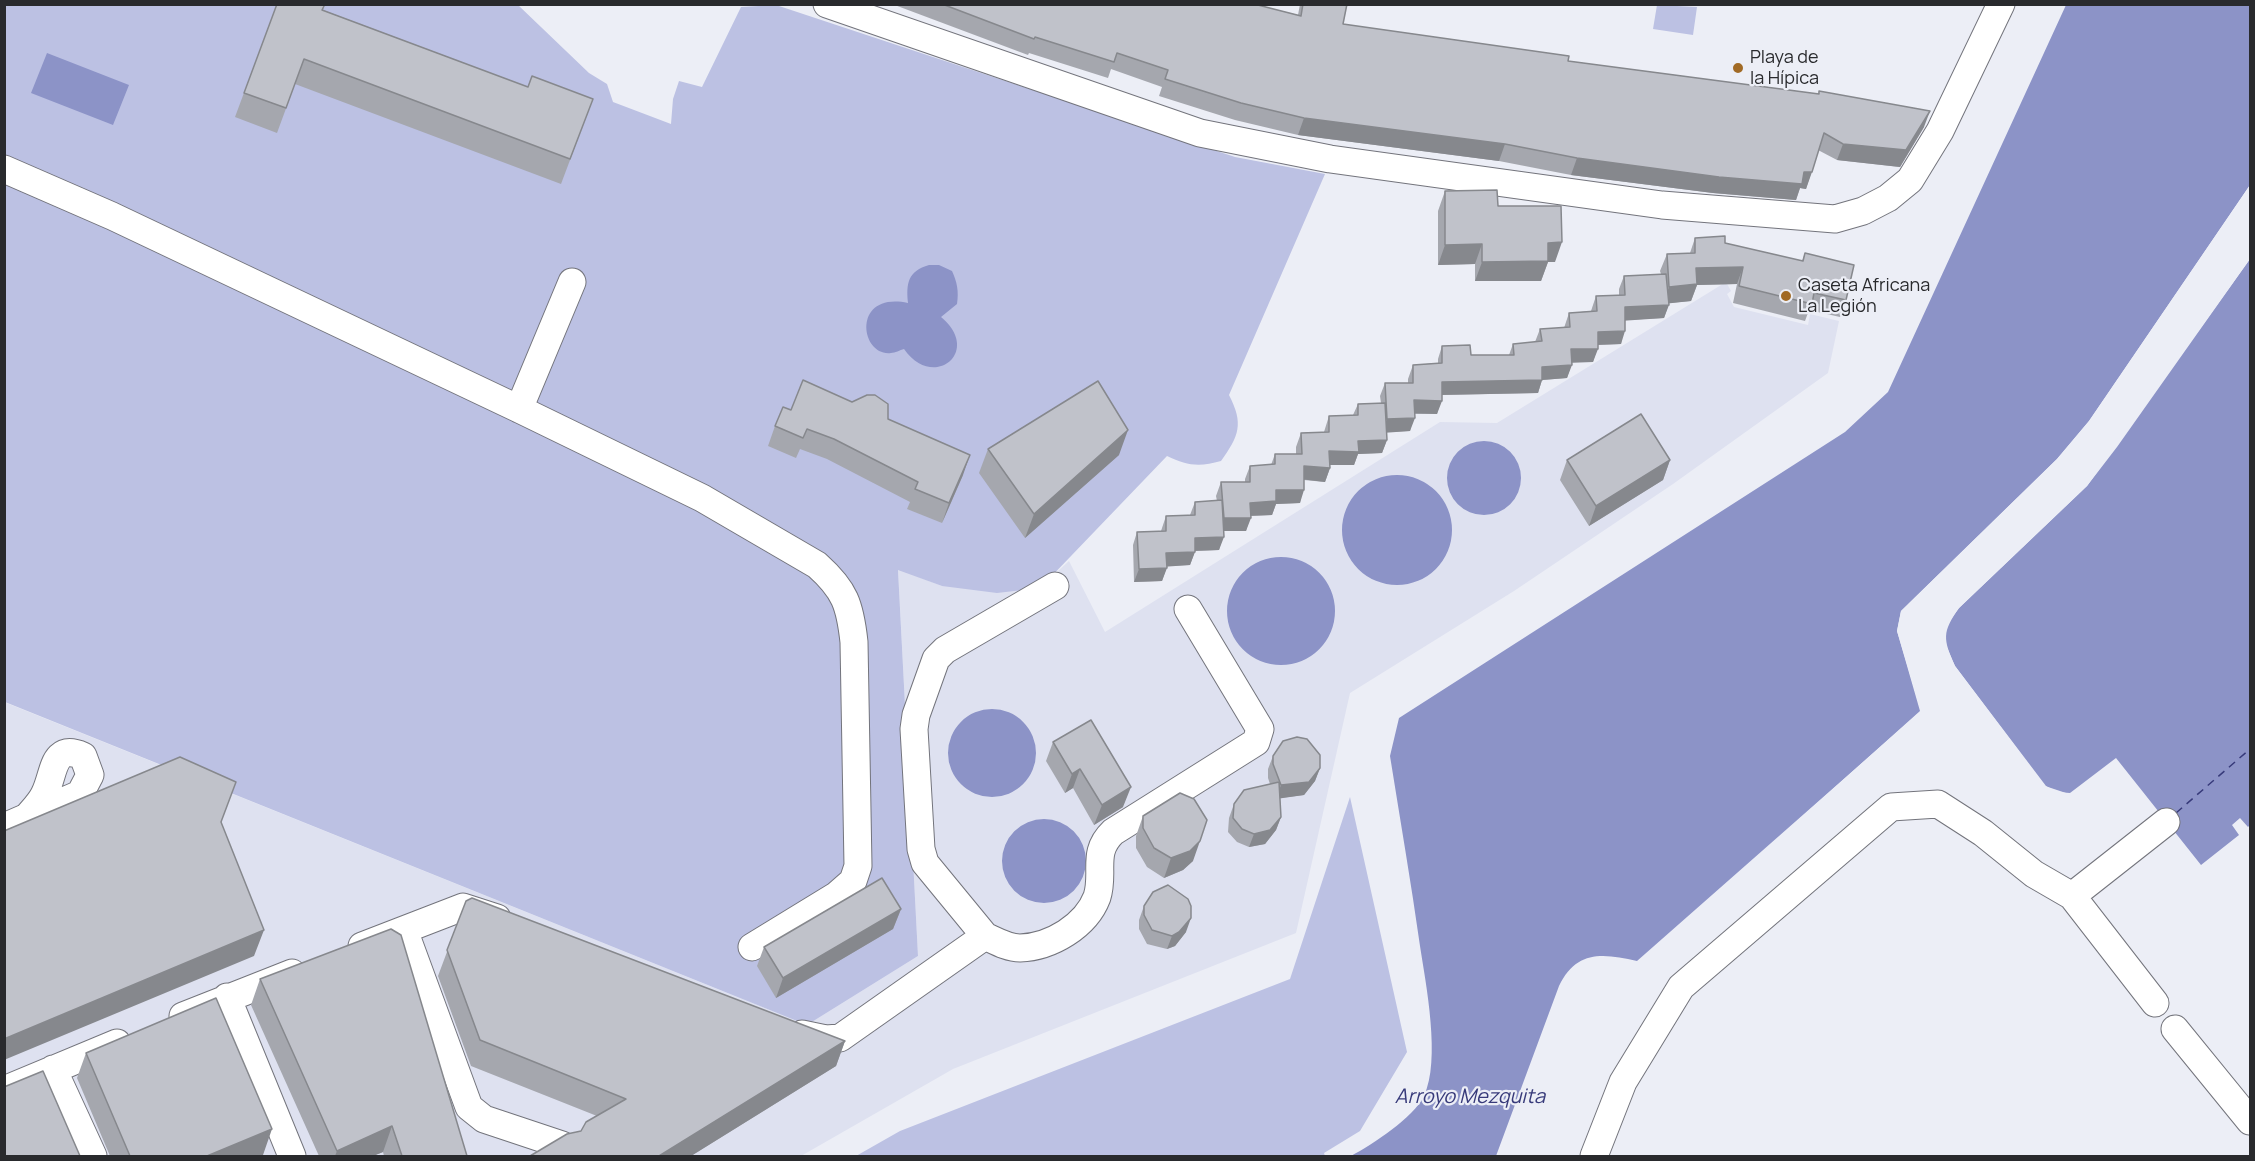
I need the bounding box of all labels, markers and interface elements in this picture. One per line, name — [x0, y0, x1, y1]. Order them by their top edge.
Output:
place label: Playa de la Hípica — [1750, 47, 1819, 90]
marker: Playa de la Hípica — [1731, 61, 1745, 75]
place label: Caseta Africana La Legión — [1798, 275, 1930, 318]
marker: Caseta Africana La Legión — [1779, 289, 1793, 303]
water label: Arroyo Mezquita — [1395, 1085, 1545, 1109]

